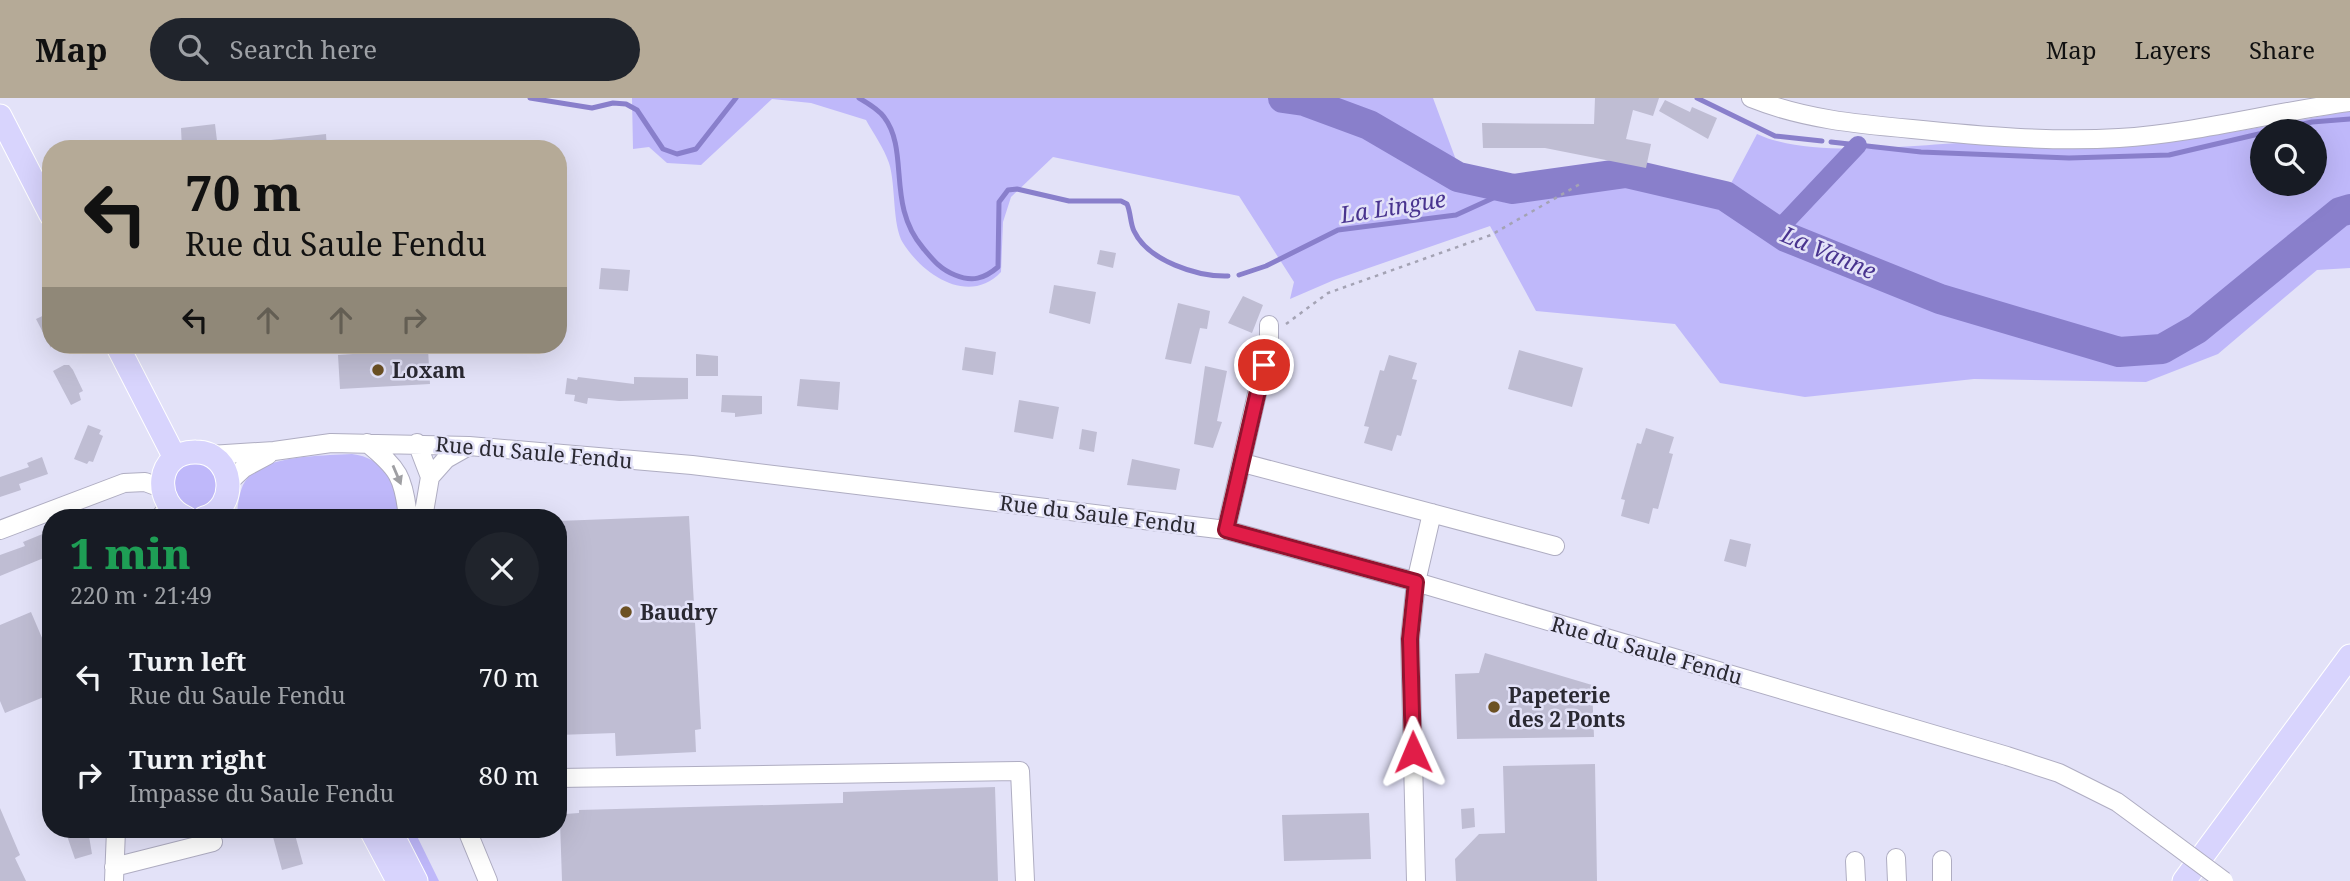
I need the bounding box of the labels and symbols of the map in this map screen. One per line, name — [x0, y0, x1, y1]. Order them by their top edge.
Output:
water label: La Lingue — [1337, 182, 1448, 230]
water label: La Vanne — [1776, 217, 1881, 286]
pin — [1234, 335, 1294, 395]
place label: Loxam — [392, 356, 466, 384]
marker: Loxam — [370, 362, 386, 378]
street label: Rue du Saule Fendu — [434, 429, 634, 475]
one-way arrow — [392, 465, 403, 486]
street label: Rue du Saule Fendu — [998, 488, 1198, 540]
place label: Baudry — [640, 598, 718, 626]
marker: Baudry — [618, 604, 634, 620]
street label: Rue du Saule Fendu — [1548, 609, 1746, 691]
place label: Papeterie des 2 Ponts — [1508, 681, 1625, 733]
marker: Papeterie des 2 Ponts — [1486, 699, 1502, 715]
position arrow — [1376, 715, 1450, 789]

